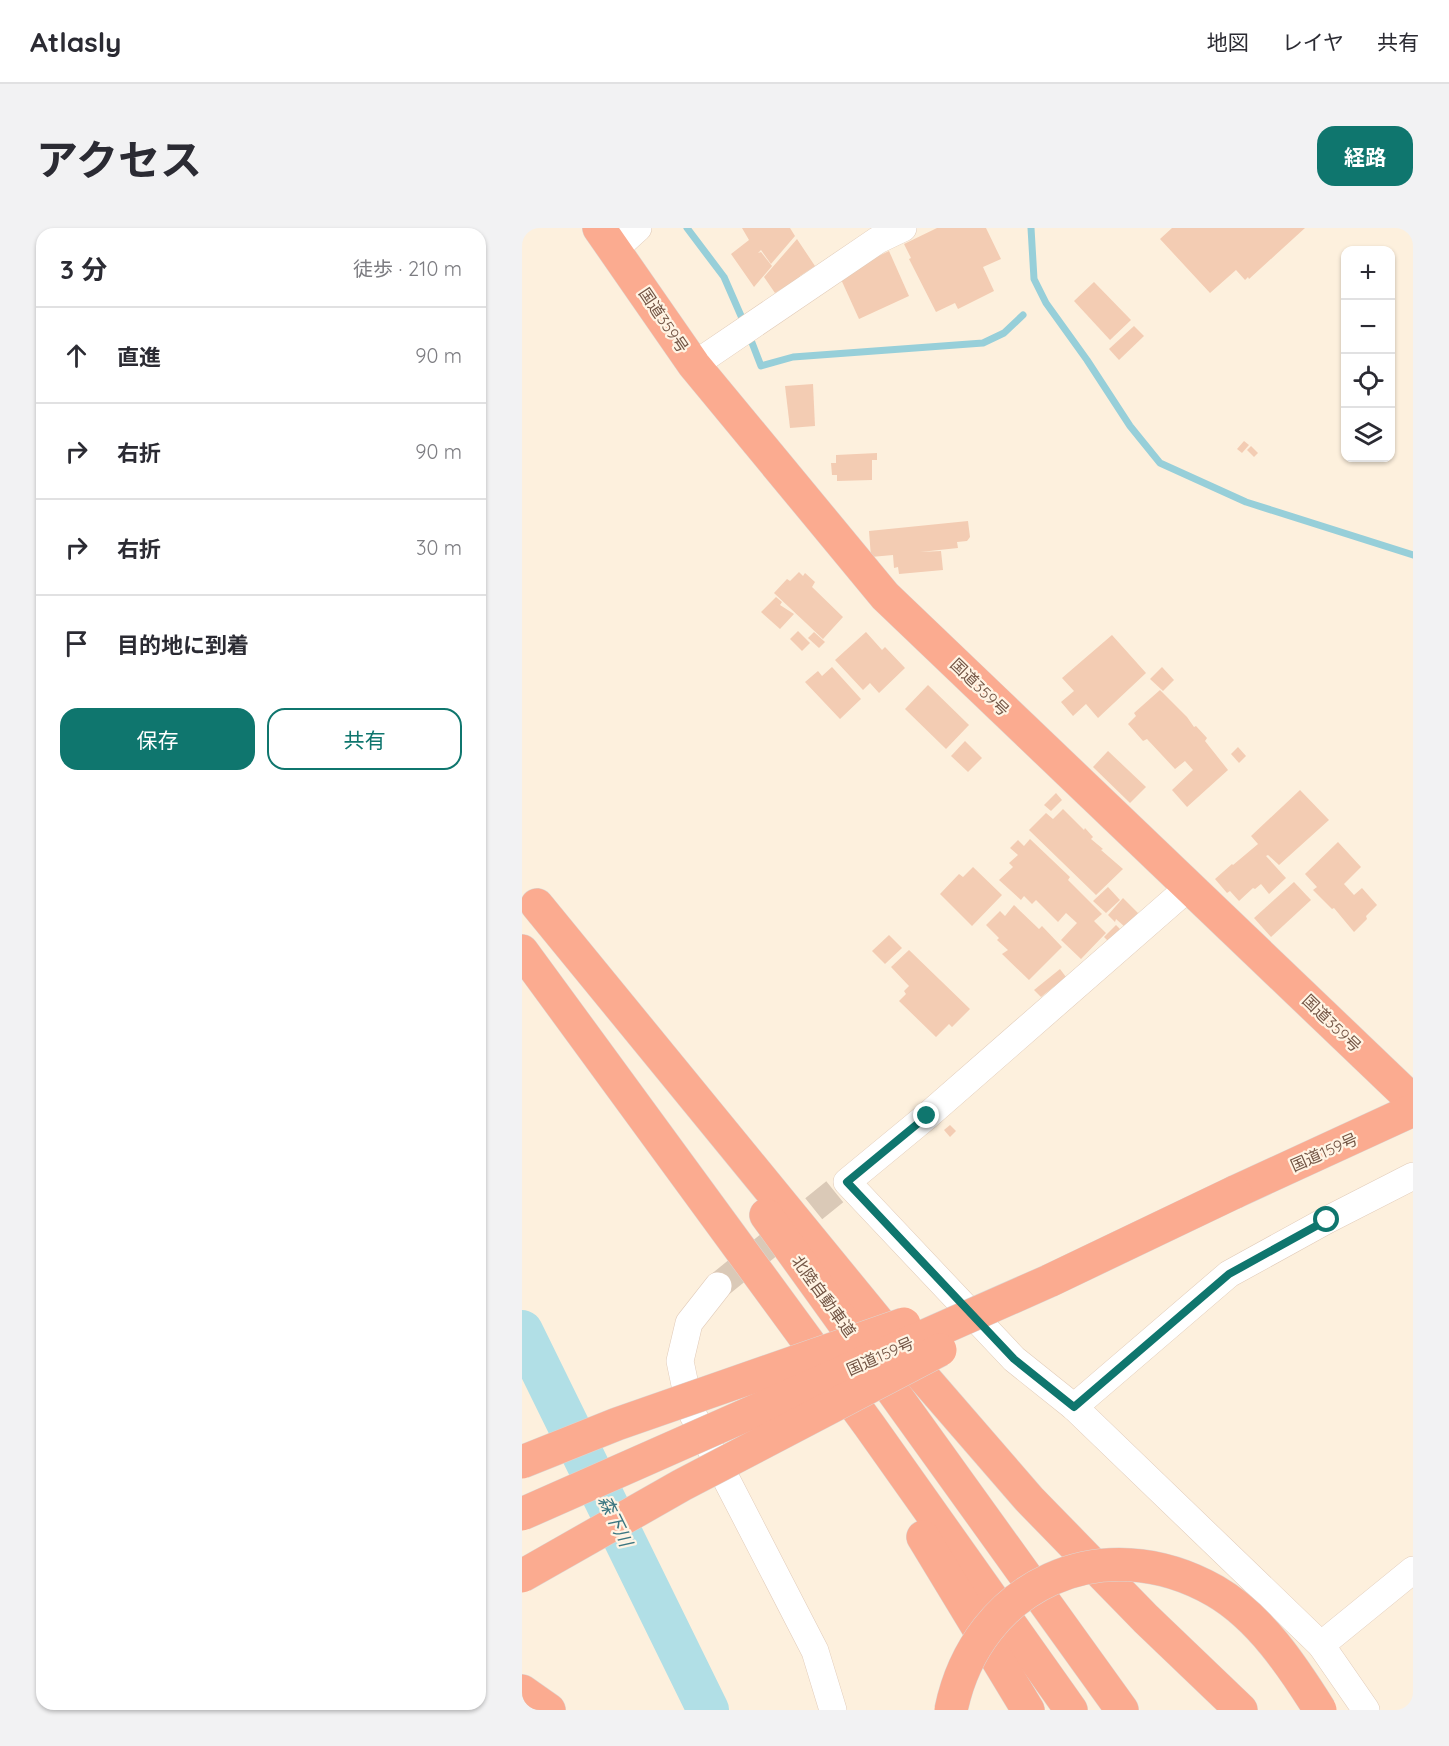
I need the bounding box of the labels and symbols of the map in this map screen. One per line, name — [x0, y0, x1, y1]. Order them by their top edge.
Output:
street label: 国道359号 — [635, 284, 693, 356]
street label: 国道359号 — [946, 654, 1014, 720]
street label: 国道359号 — [1298, 990, 1366, 1056]
route end — [913, 1102, 939, 1128]
street label: 国道159号 — [1287, 1128, 1361, 1176]
route start — [1313, 1206, 1339, 1232]
street label: 北陸自動車道 — [788, 1251, 860, 1341]
street label: 国道159号 — [843, 1332, 917, 1380]
water label: 森下川 — [593, 1491, 638, 1552]

